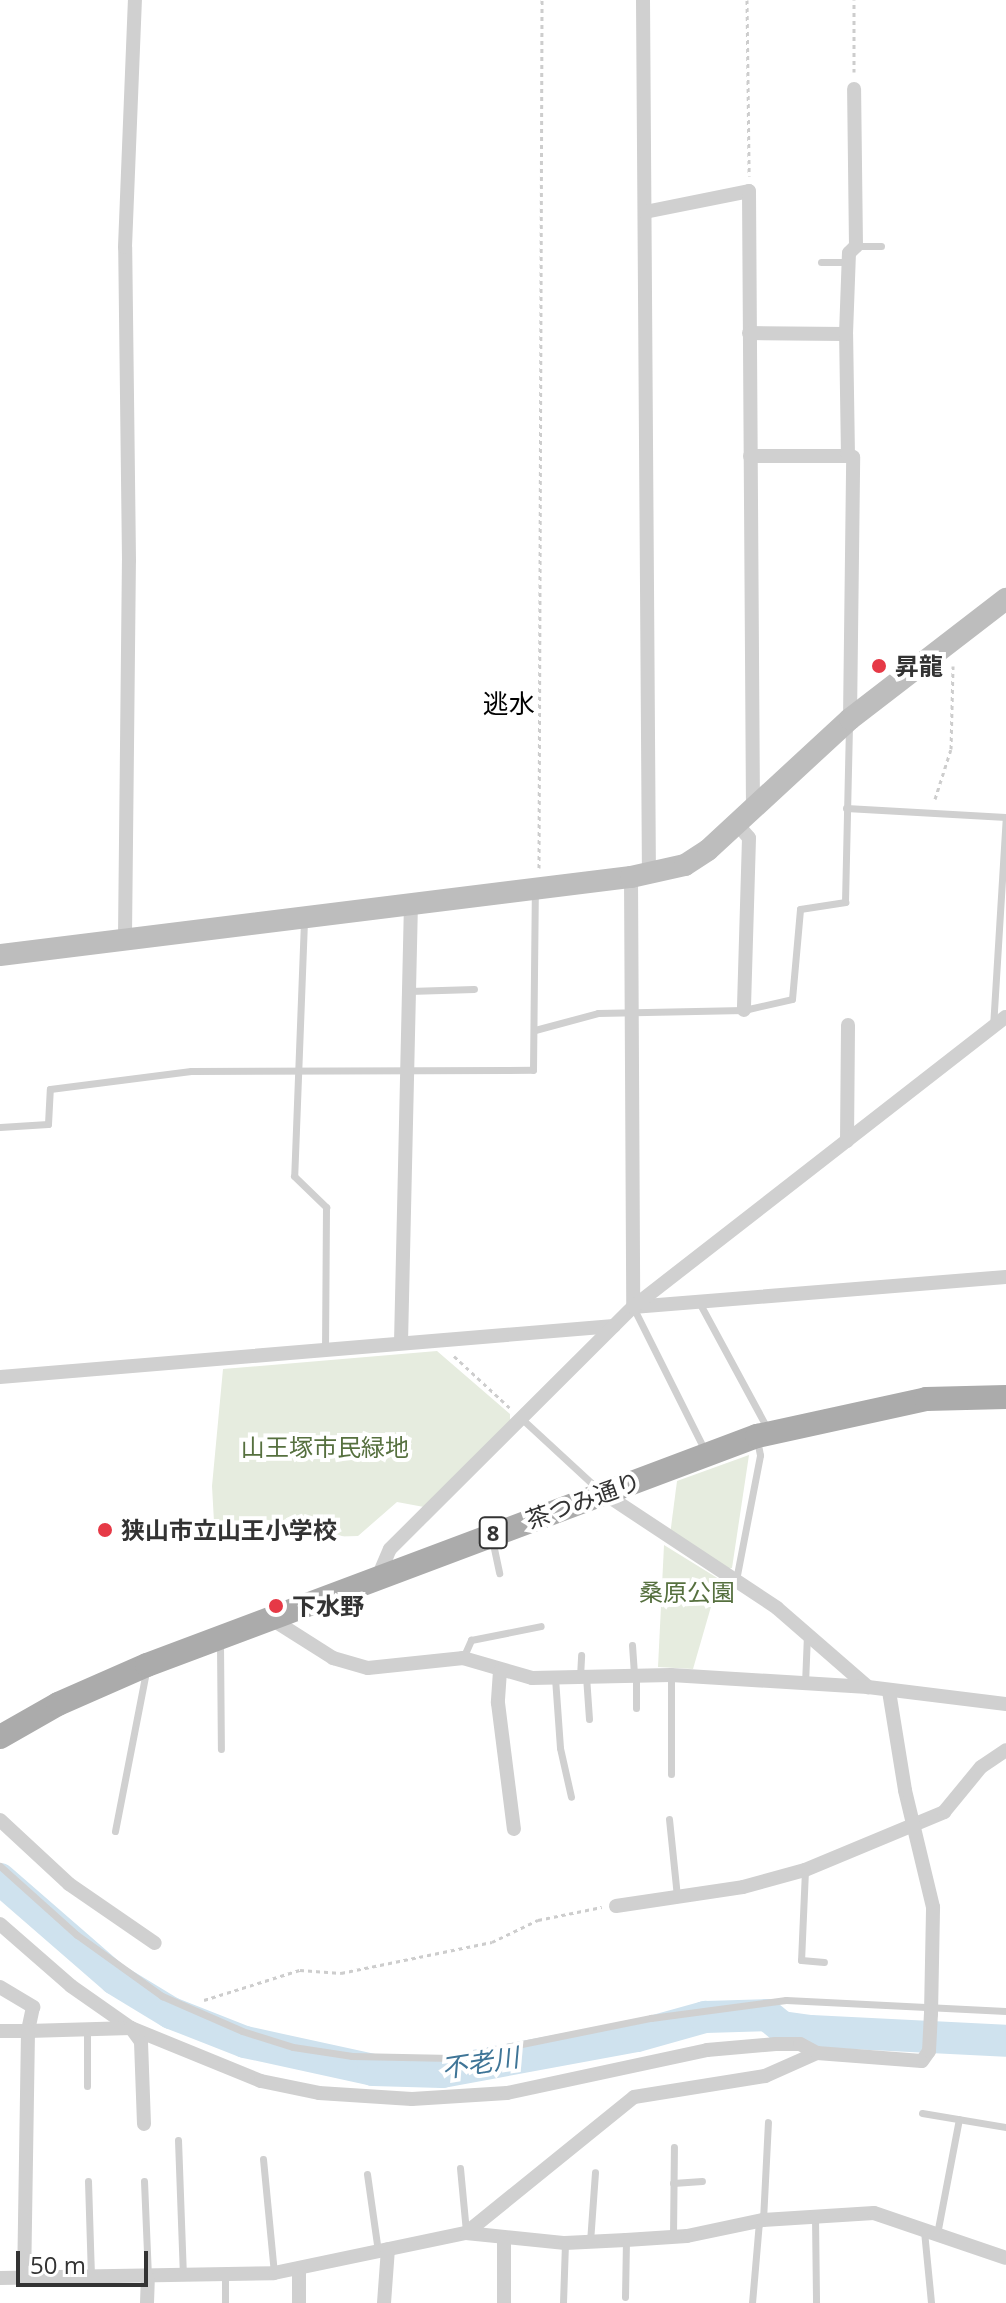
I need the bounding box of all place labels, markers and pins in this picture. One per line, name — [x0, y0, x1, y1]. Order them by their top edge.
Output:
place label: 昇龍 — [895, 652, 943, 680]
marker: 昇龍 — [870, 657, 888, 675]
place label: 狭山市立山王小学校 — [121, 1516, 337, 1544]
marker: 狭山市立山王小学校 — [96, 1521, 114, 1539]
place label: 下水野 — [292, 1592, 364, 1620]
marker: 下水野 — [267, 1597, 285, 1615]

